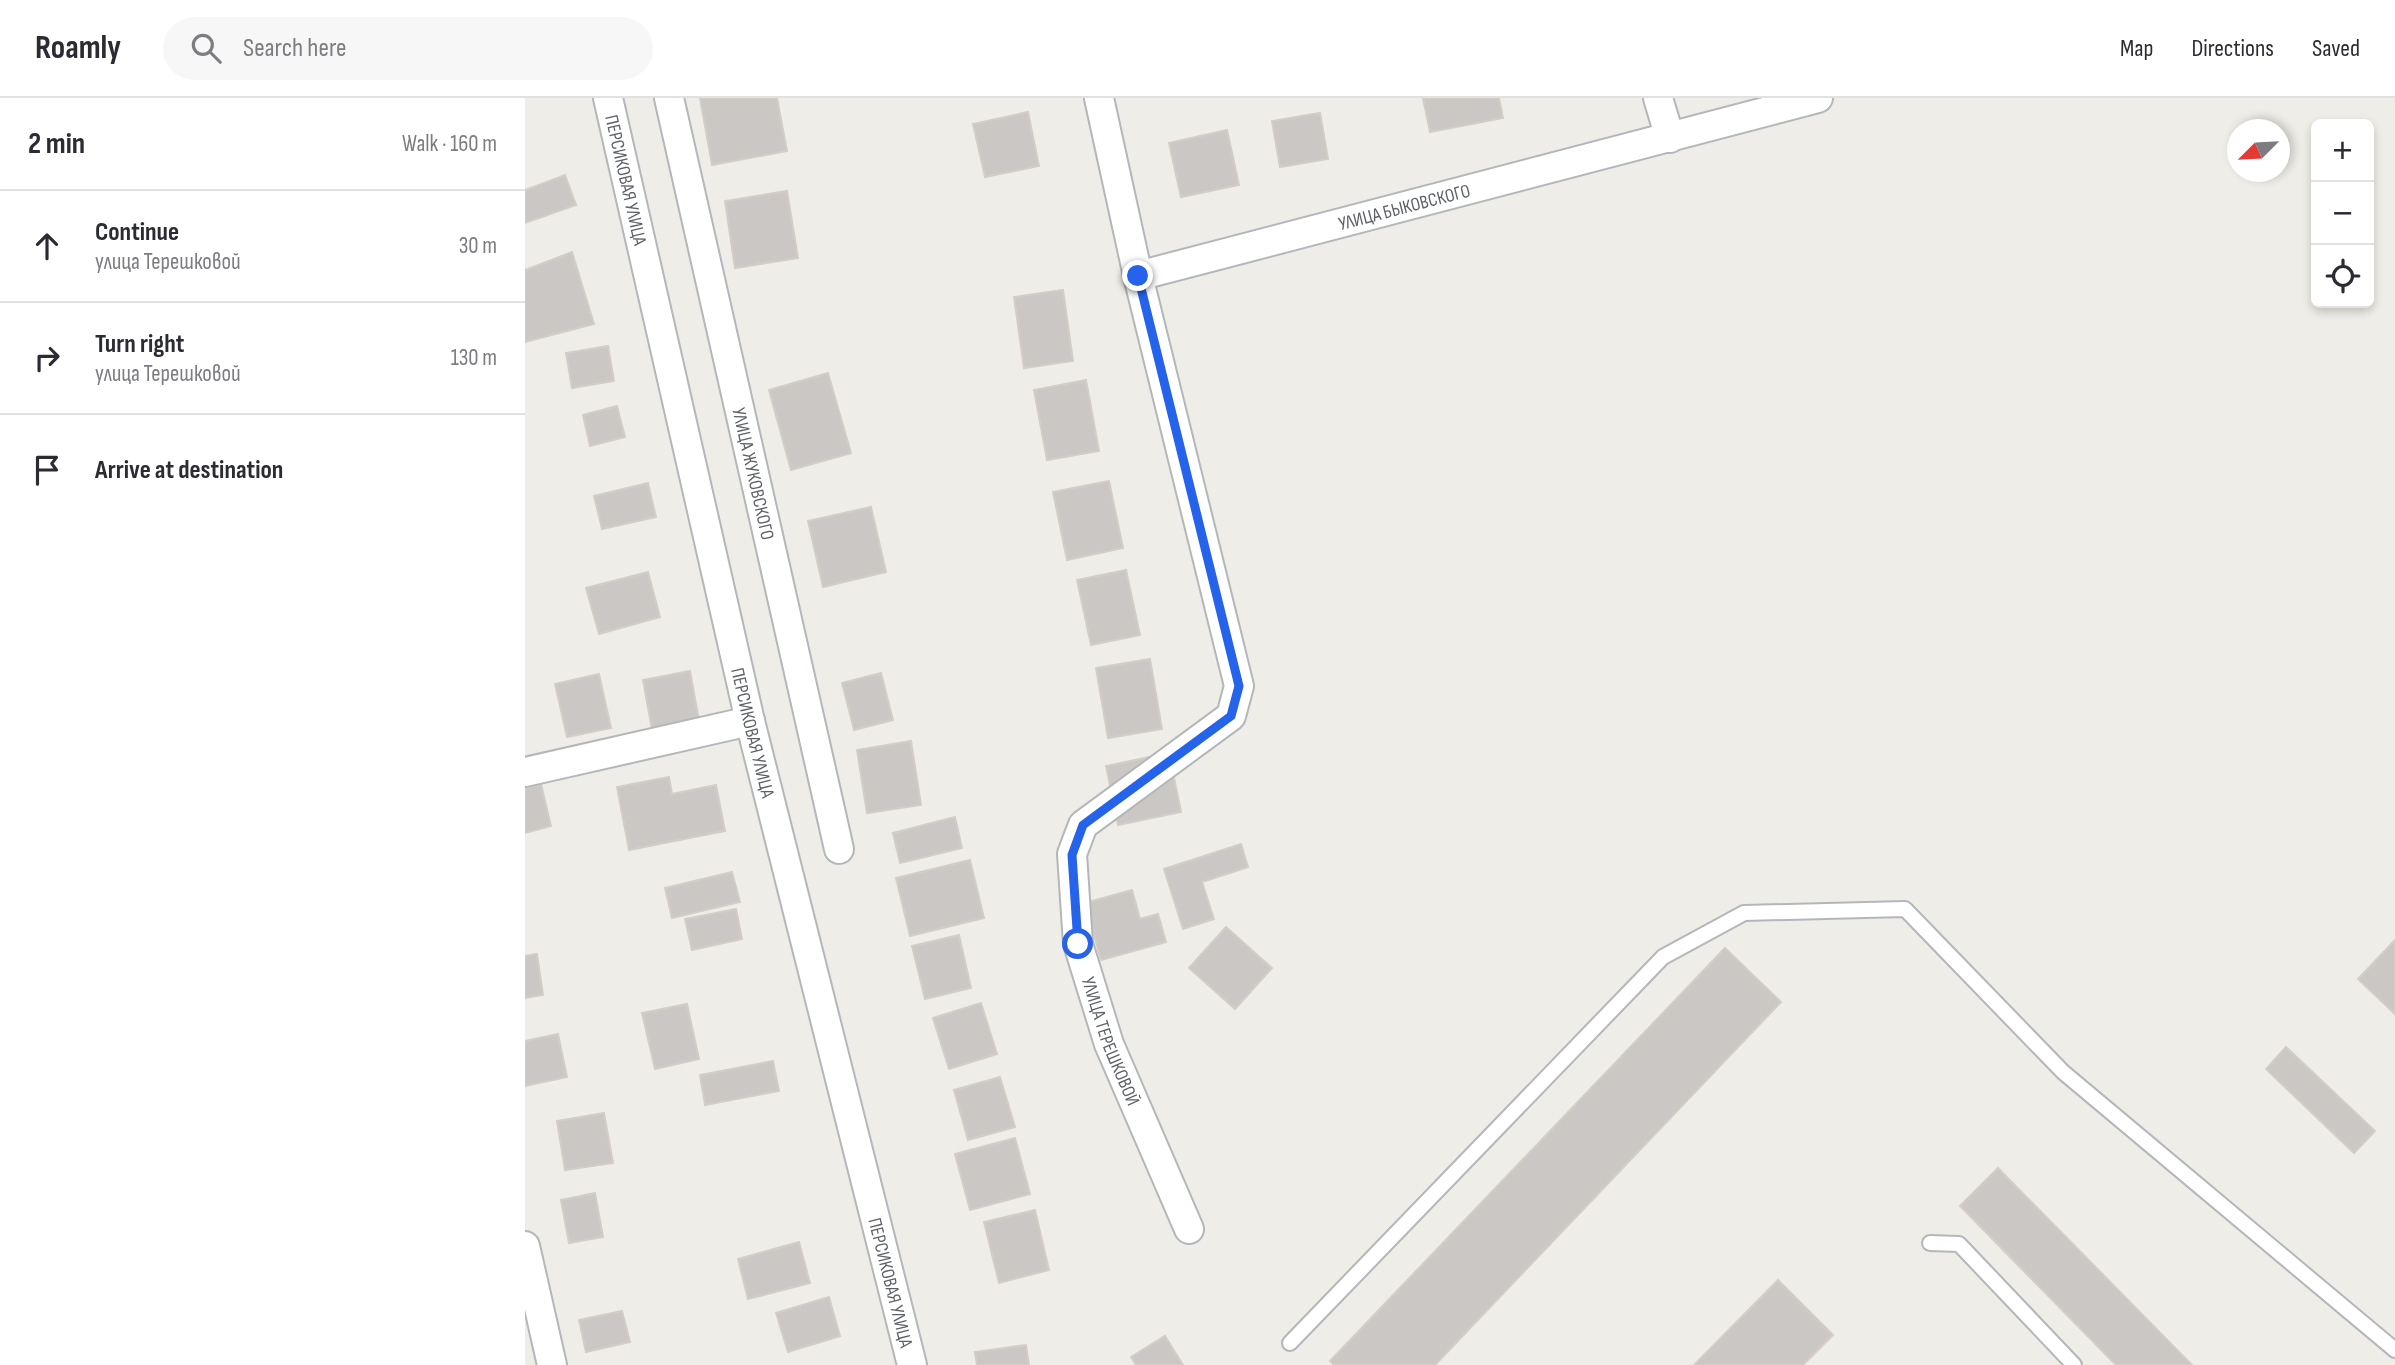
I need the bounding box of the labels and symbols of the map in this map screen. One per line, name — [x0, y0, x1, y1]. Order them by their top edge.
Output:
street label: ПЕРСИКОВАЯ УЛИЦА — [599, 113, 651, 248]
north arrow — [2227, 119, 2290, 182]
street label: УЛИЦА БЫКОВСКОГО — [1336, 180, 1473, 236]
route end — [1122, 260, 1153, 291]
street label: УЛИЦА ЖУКОВСКОГО — [726, 405, 779, 542]
street label: ПЕРСИКОВАЯ УЛИЦА — [725, 666, 779, 801]
route start — [1062, 928, 1093, 959]
street label: УЛИЦА ТЕРЕШКОВОЙ — [1076, 974, 1144, 1109]
street label: ПЕРСИКОВАЯ УЛИЦА — [862, 1216, 917, 1351]

